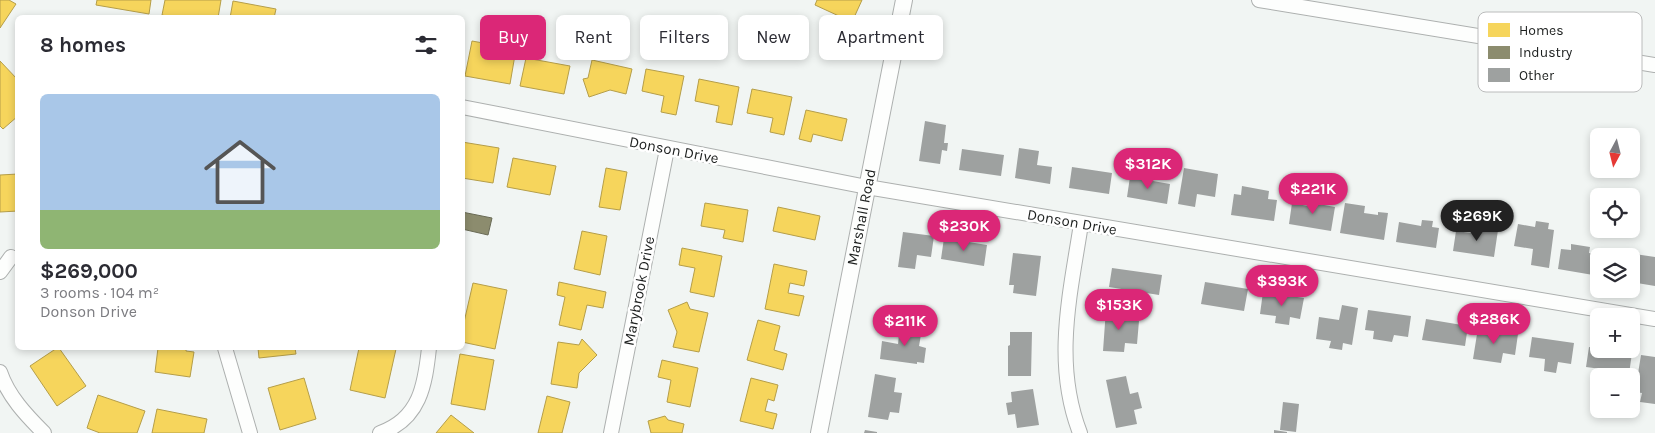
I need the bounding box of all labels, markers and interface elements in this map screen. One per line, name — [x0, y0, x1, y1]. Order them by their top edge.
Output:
legend — [1478, 12, 1642, 92]
chip: Buy — [480, 15, 546, 60]
chip: Rent — [556, 15, 630, 60]
chip: Filters — [640, 15, 728, 60]
chip: New — [738, 15, 809, 60]
chip: Apartment — [819, 15, 943, 60]
text: Homes — [1519, 22, 1564, 39]
icon: filters — [412, 31, 440, 59]
text: 8 homes — [40, 33, 126, 57]
text: Industry — [1519, 44, 1573, 61]
text: Other — [1519, 67, 1555, 84]
icon: home — [195, 127, 285, 217]
north arrow — [1590, 128, 1640, 178]
map controls — [1590, 128, 1640, 418]
street label: Donson Drive — [628, 132, 720, 168]
pin: $312K — [1113, 148, 1183, 190]
text: $312K — [1125, 154, 1171, 173]
street label: Marshall Road — [843, 167, 880, 267]
pin: $221K — [1278, 172, 1348, 215]
text: $221K — [1290, 179, 1336, 198]
button: locate — [1590, 188, 1640, 238]
pin: $269K — [1442, 200, 1512, 242]
street label: Donson Drive — [1026, 205, 1118, 239]
text: $269K — [1452, 206, 1502, 225]
pin: $230K — [929, 210, 999, 252]
text: $230K — [938, 216, 990, 235]
street label: Marybrook Drive — [620, 235, 658, 347]
button: layers — [1590, 248, 1640, 298]
text: $269,000 — [40, 259, 138, 283]
pin: $393K — [1247, 264, 1317, 307]
text: $393K — [1256, 271, 1308, 290]
text: 3 rooms · 104 m² — [40, 283, 159, 302]
pin: $153K — [1084, 288, 1154, 331]
text: $153K — [1096, 295, 1142, 314]
text: Donson Drive — [40, 302, 137, 321]
pin: $286K — [1459, 302, 1529, 345]
pin: $211K — [870, 304, 940, 347]
button: + — [1590, 308, 1640, 358]
text: $286K — [1468, 309, 1520, 328]
text: $211K — [884, 311, 926, 330]
button: − — [1590, 368, 1640, 418]

